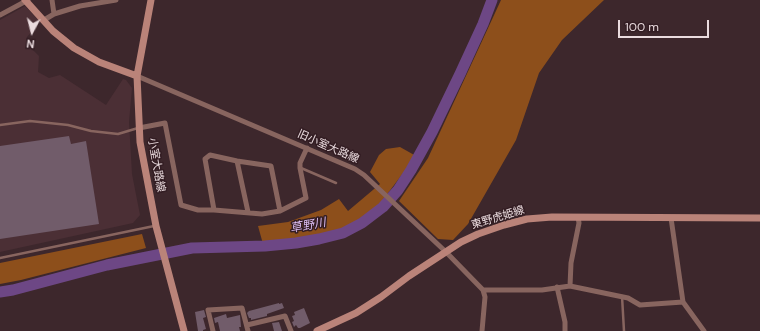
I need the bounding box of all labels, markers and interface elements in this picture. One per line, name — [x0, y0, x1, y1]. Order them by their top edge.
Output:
north arrow — [12, 12, 52, 52]
scale bar — [620, 12, 711, 38]
text: 100 m — [625, 19, 659, 35]
text: N — [26, 36, 35, 51]
street label: 旧小室大路線 — [295, 128, 361, 166]
street label: 小室大路線 — [145, 137, 167, 193]
street label: 東野虎姫線 — [470, 204, 526, 232]
water label: 草野川 — [289, 216, 327, 236]

